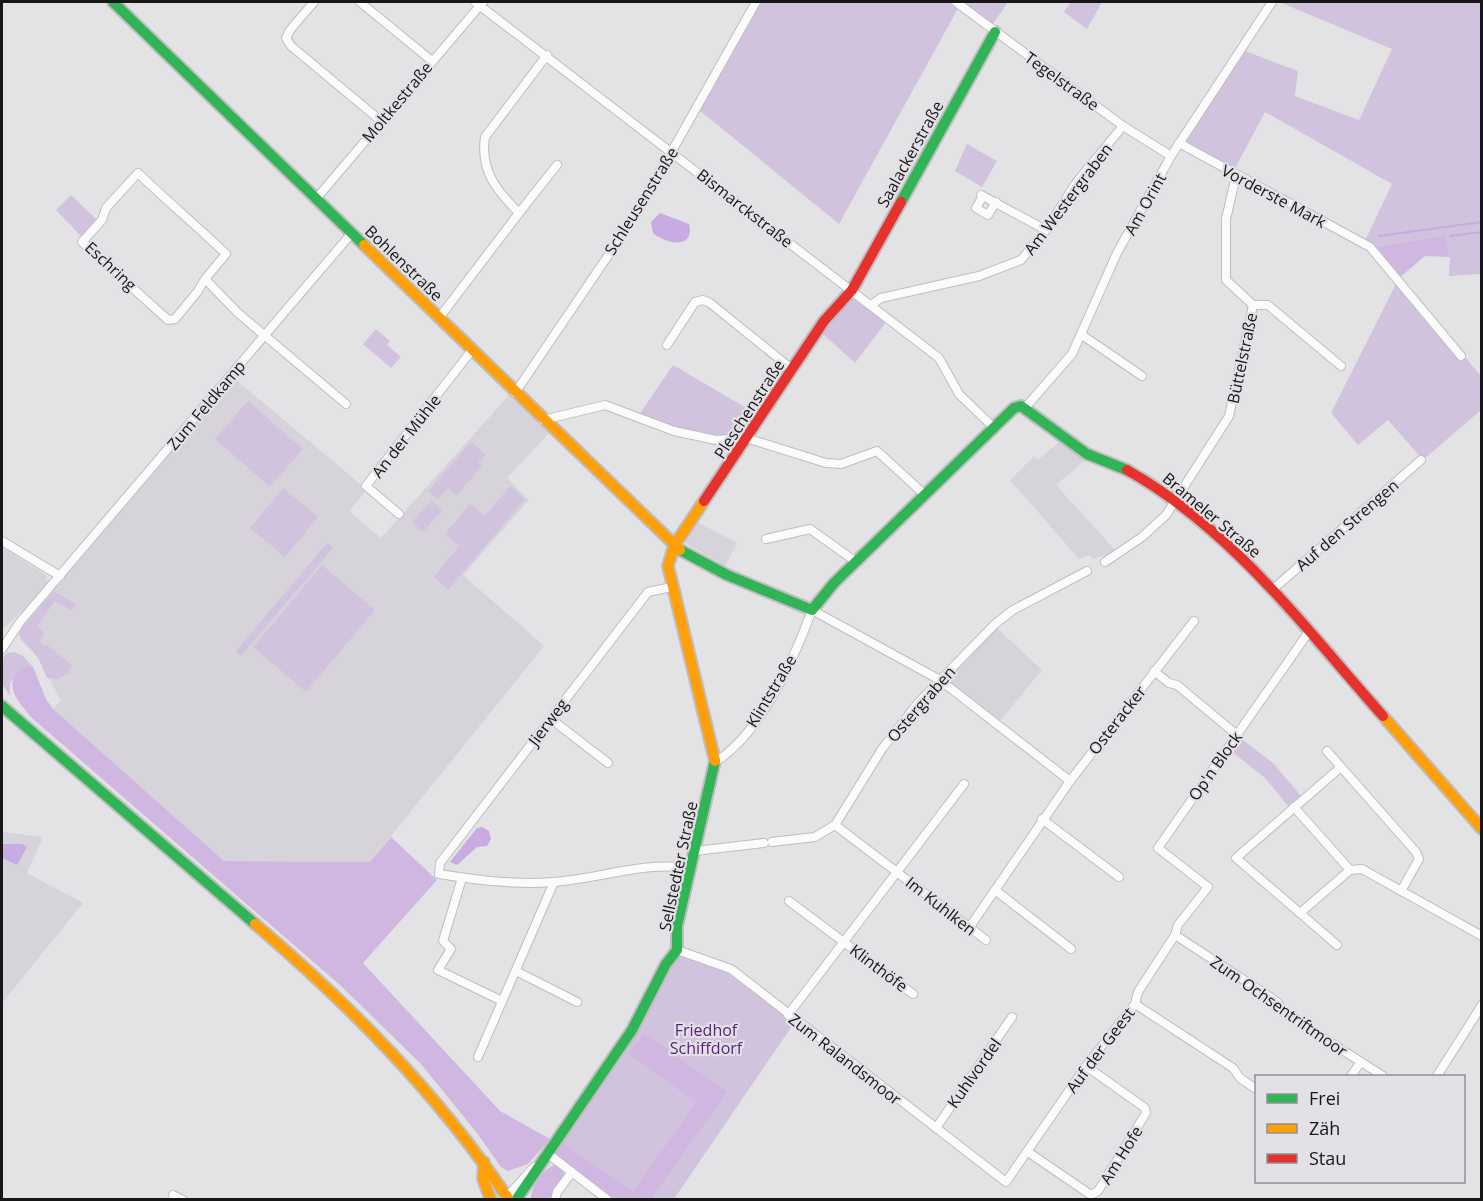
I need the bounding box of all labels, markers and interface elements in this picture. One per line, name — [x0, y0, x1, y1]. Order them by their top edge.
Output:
street label: Tegelstraße — [1020, 46, 1104, 116]
street label: Moltkestraße — [357, 57, 437, 147]
street label: Saalackerstraße — [872, 97, 948, 211]
street label: Am Westergraben — [1019, 139, 1117, 259]
street label: Schleusenstraße — [599, 143, 683, 259]
street label: Vorderste Mark — [1218, 159, 1331, 233]
street label: Bismarckstraße — [693, 164, 797, 252]
street label: Am Orint — [1119, 169, 1171, 239]
street label: Bohlenstraße — [360, 220, 448, 306]
street label: Eschring — [80, 236, 142, 296]
street label: Büttelstraße — [1222, 311, 1262, 405]
street label: Zum Feldkamp — [162, 355, 250, 455]
street label: Pleschenstraße — [709, 355, 789, 463]
street label: An der Mühle — [366, 390, 446, 482]
street label: Brameler Straße — [1158, 467, 1266, 563]
street label: Auf den Strengen — [1291, 474, 1403, 576]
street label: Klintstraße — [741, 651, 801, 731]
street label: Ostergraben — [882, 661, 960, 747]
street label: Osteracker — [1083, 681, 1151, 759]
street label: Jierweg — [522, 694, 573, 752]
street label: Op'n Block — [1183, 727, 1247, 805]
street label: Sellstedter Straße — [654, 799, 703, 933]
street label: Im Kuhlken — [901, 871, 981, 941]
street label: Klinthöfe — [846, 939, 912, 997]
street label: Zum Ochsentriftmoor — [1206, 950, 1352, 1062]
street label: Auf der Geest — [1061, 1002, 1140, 1097]
street label: Zum Ralandsmoor — [784, 1008, 906, 1110]
park label: Friedhof Schiffdorf — [670, 1019, 744, 1059]
street label: Kuhlvordel — [942, 1034, 1006, 1112]
legend — [1255, 1075, 1465, 1183]
text: Frei — [1309, 1086, 1340, 1110]
text: Zäh — [1309, 1116, 1340, 1140]
street label: Am Hofe — [1094, 1122, 1148, 1188]
text: Stau — [1309, 1146, 1346, 1170]

